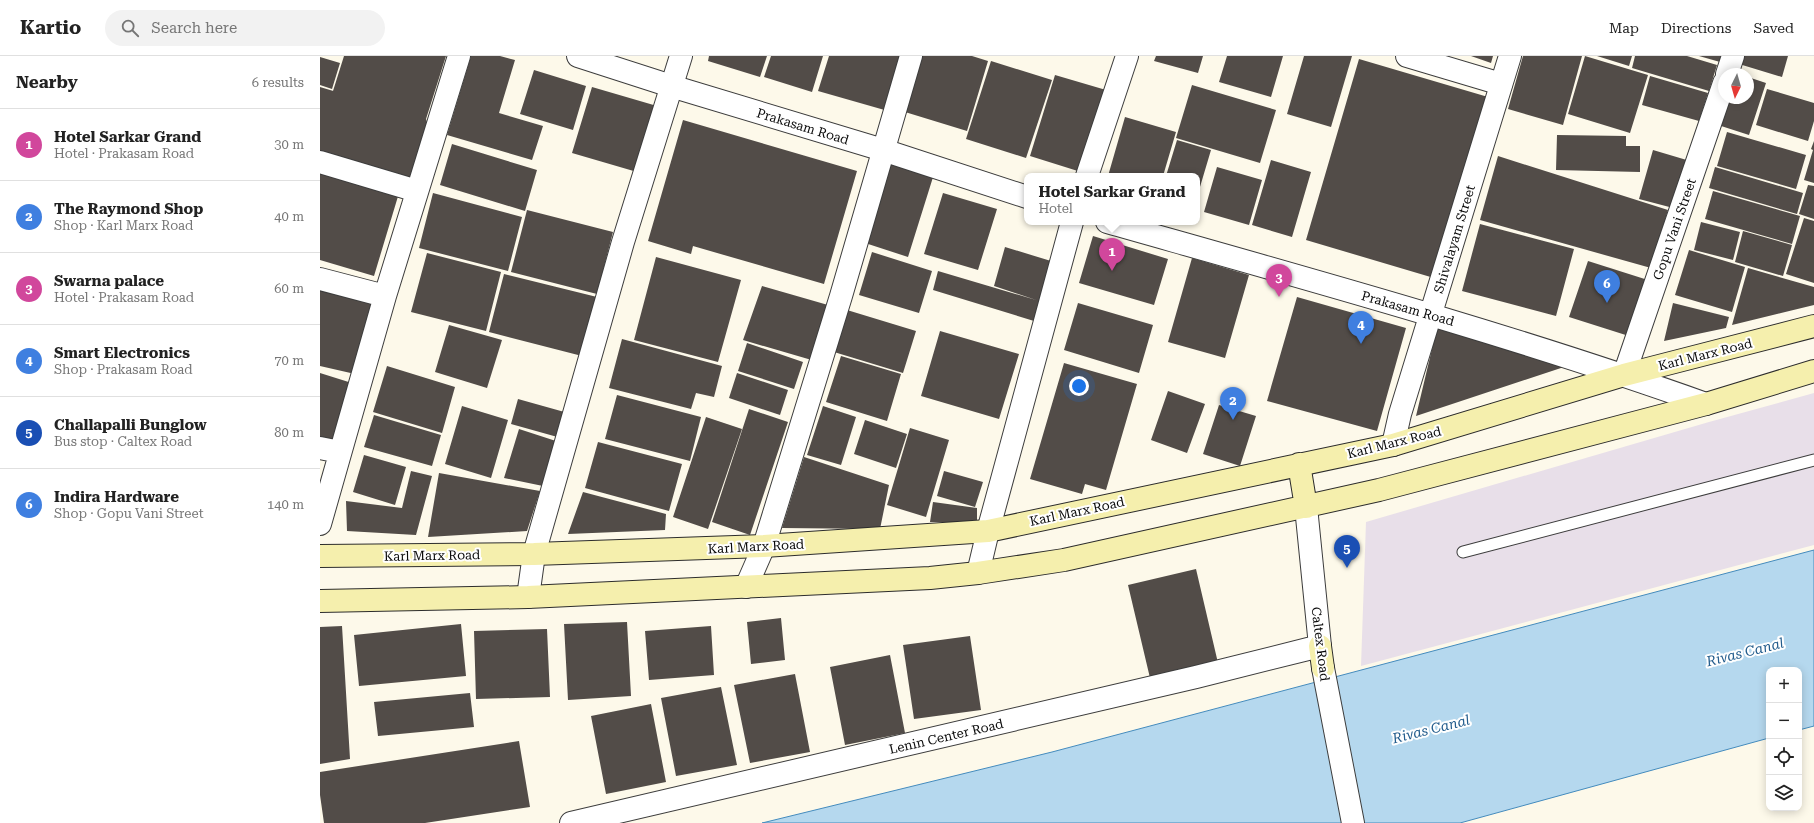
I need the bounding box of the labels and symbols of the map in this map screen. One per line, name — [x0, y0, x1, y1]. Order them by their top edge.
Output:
north arrow — [1718, 68, 1754, 104]
street label: Prakasam Road — [755, 105, 851, 148]
street label: Gopu Vani Street — [1650, 176, 1699, 282]
street label: Shivalayam Street — [1431, 183, 1478, 295]
pin: 1 — [1099, 238, 1125, 271]
pin: 3 — [1266, 264, 1292, 297]
pin: 6 — [1594, 270, 1620, 303]
street label: Prakasam Road — [1360, 288, 1457, 329]
pin: 4 — [1348, 311, 1374, 344]
street label: Karl Marx Road — [1657, 335, 1754, 373]
your location — [1069, 376, 1089, 396]
pin: 2 — [1220, 387, 1246, 420]
street label: Karl Marx Road — [1346, 423, 1443, 461]
street label: Karl Marx Road — [1028, 494, 1126, 529]
pin: 5 — [1334, 535, 1360, 568]
street label: Karl Marx Road — [707, 536, 805, 557]
street label: Karl Marx Road — [384, 547, 481, 564]
street label: Caltex Road — [1309, 606, 1333, 683]
water label: Rivas Canal — [1704, 635, 1785, 670]
water label: Rivas Canal — [1390, 712, 1471, 747]
street label: Lenin Center Road — [888, 716, 1005, 757]

